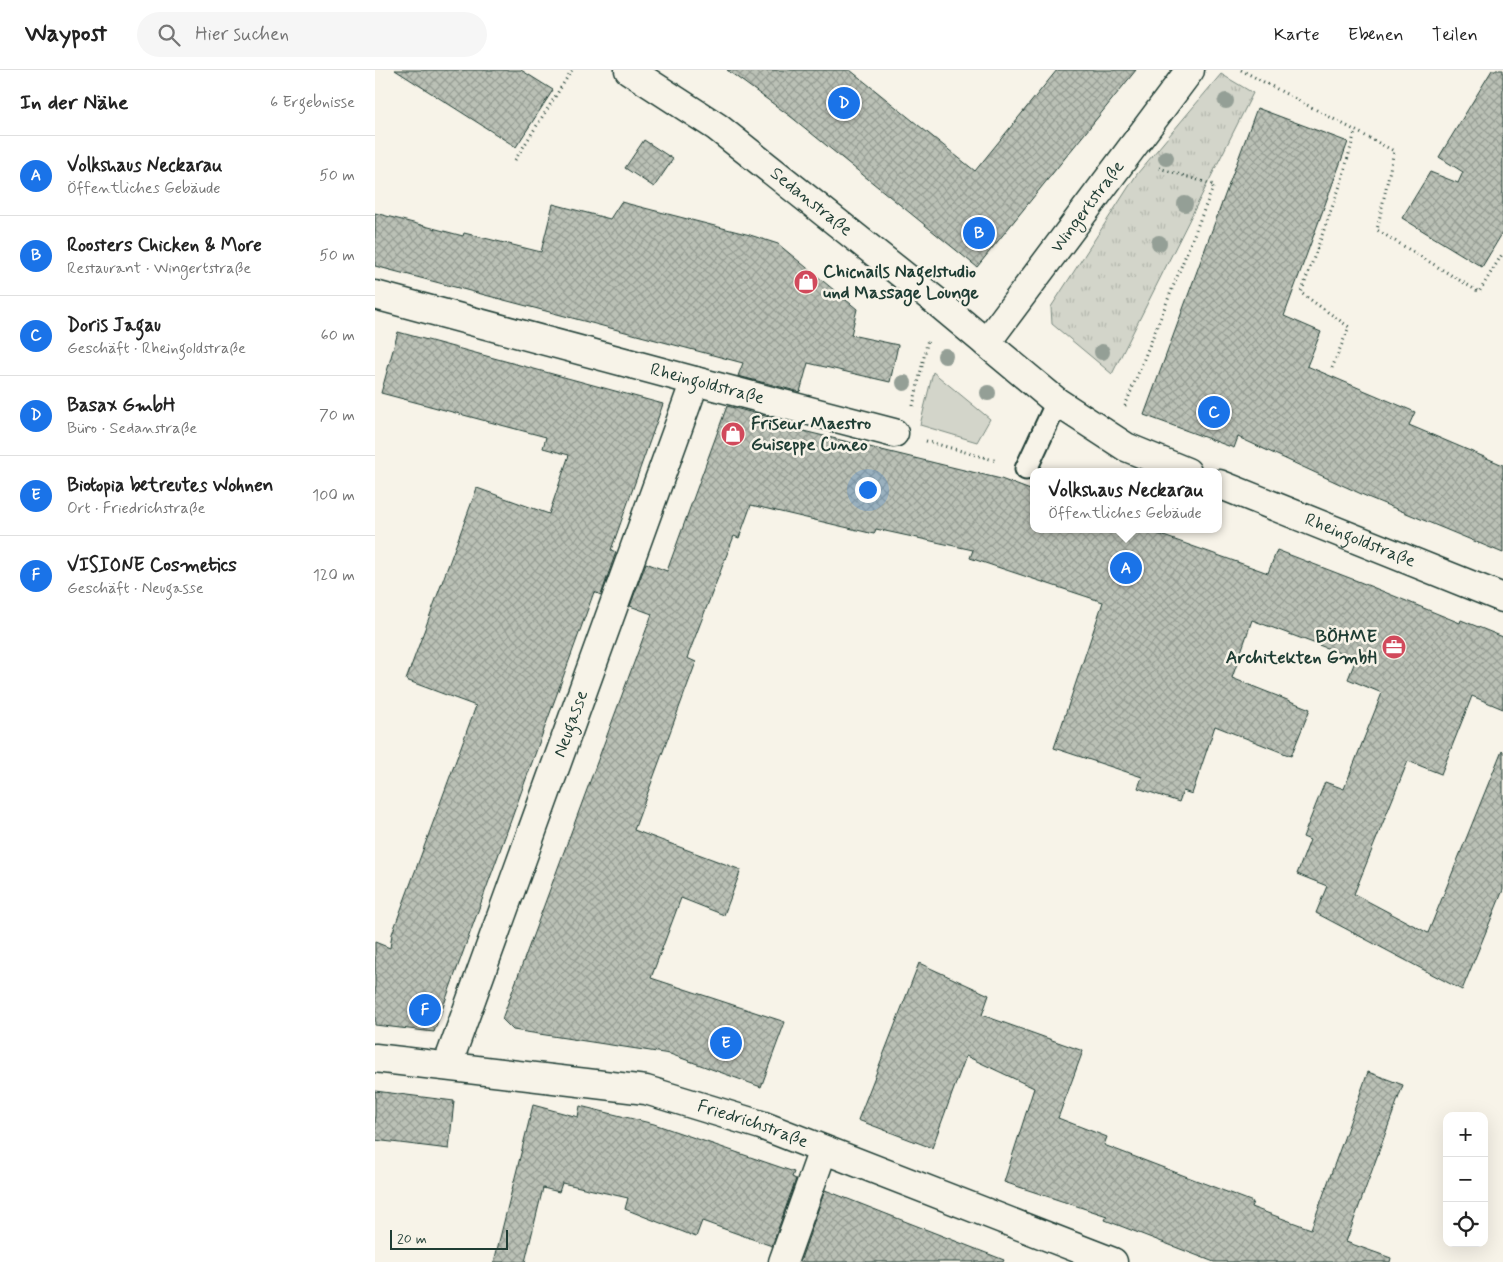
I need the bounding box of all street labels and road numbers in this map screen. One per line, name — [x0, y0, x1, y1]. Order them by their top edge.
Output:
street label: Wingertstraße — [1045, 156, 1130, 258]
street label: Sedanstraße — [765, 162, 857, 242]
street label: Rheingoldstraße — [647, 357, 767, 411]
street label: Rheingoldstraße — [1301, 508, 1419, 574]
street label: Neugasse — [548, 687, 594, 761]
street label: Friedrichstraße — [695, 1094, 812, 1154]

